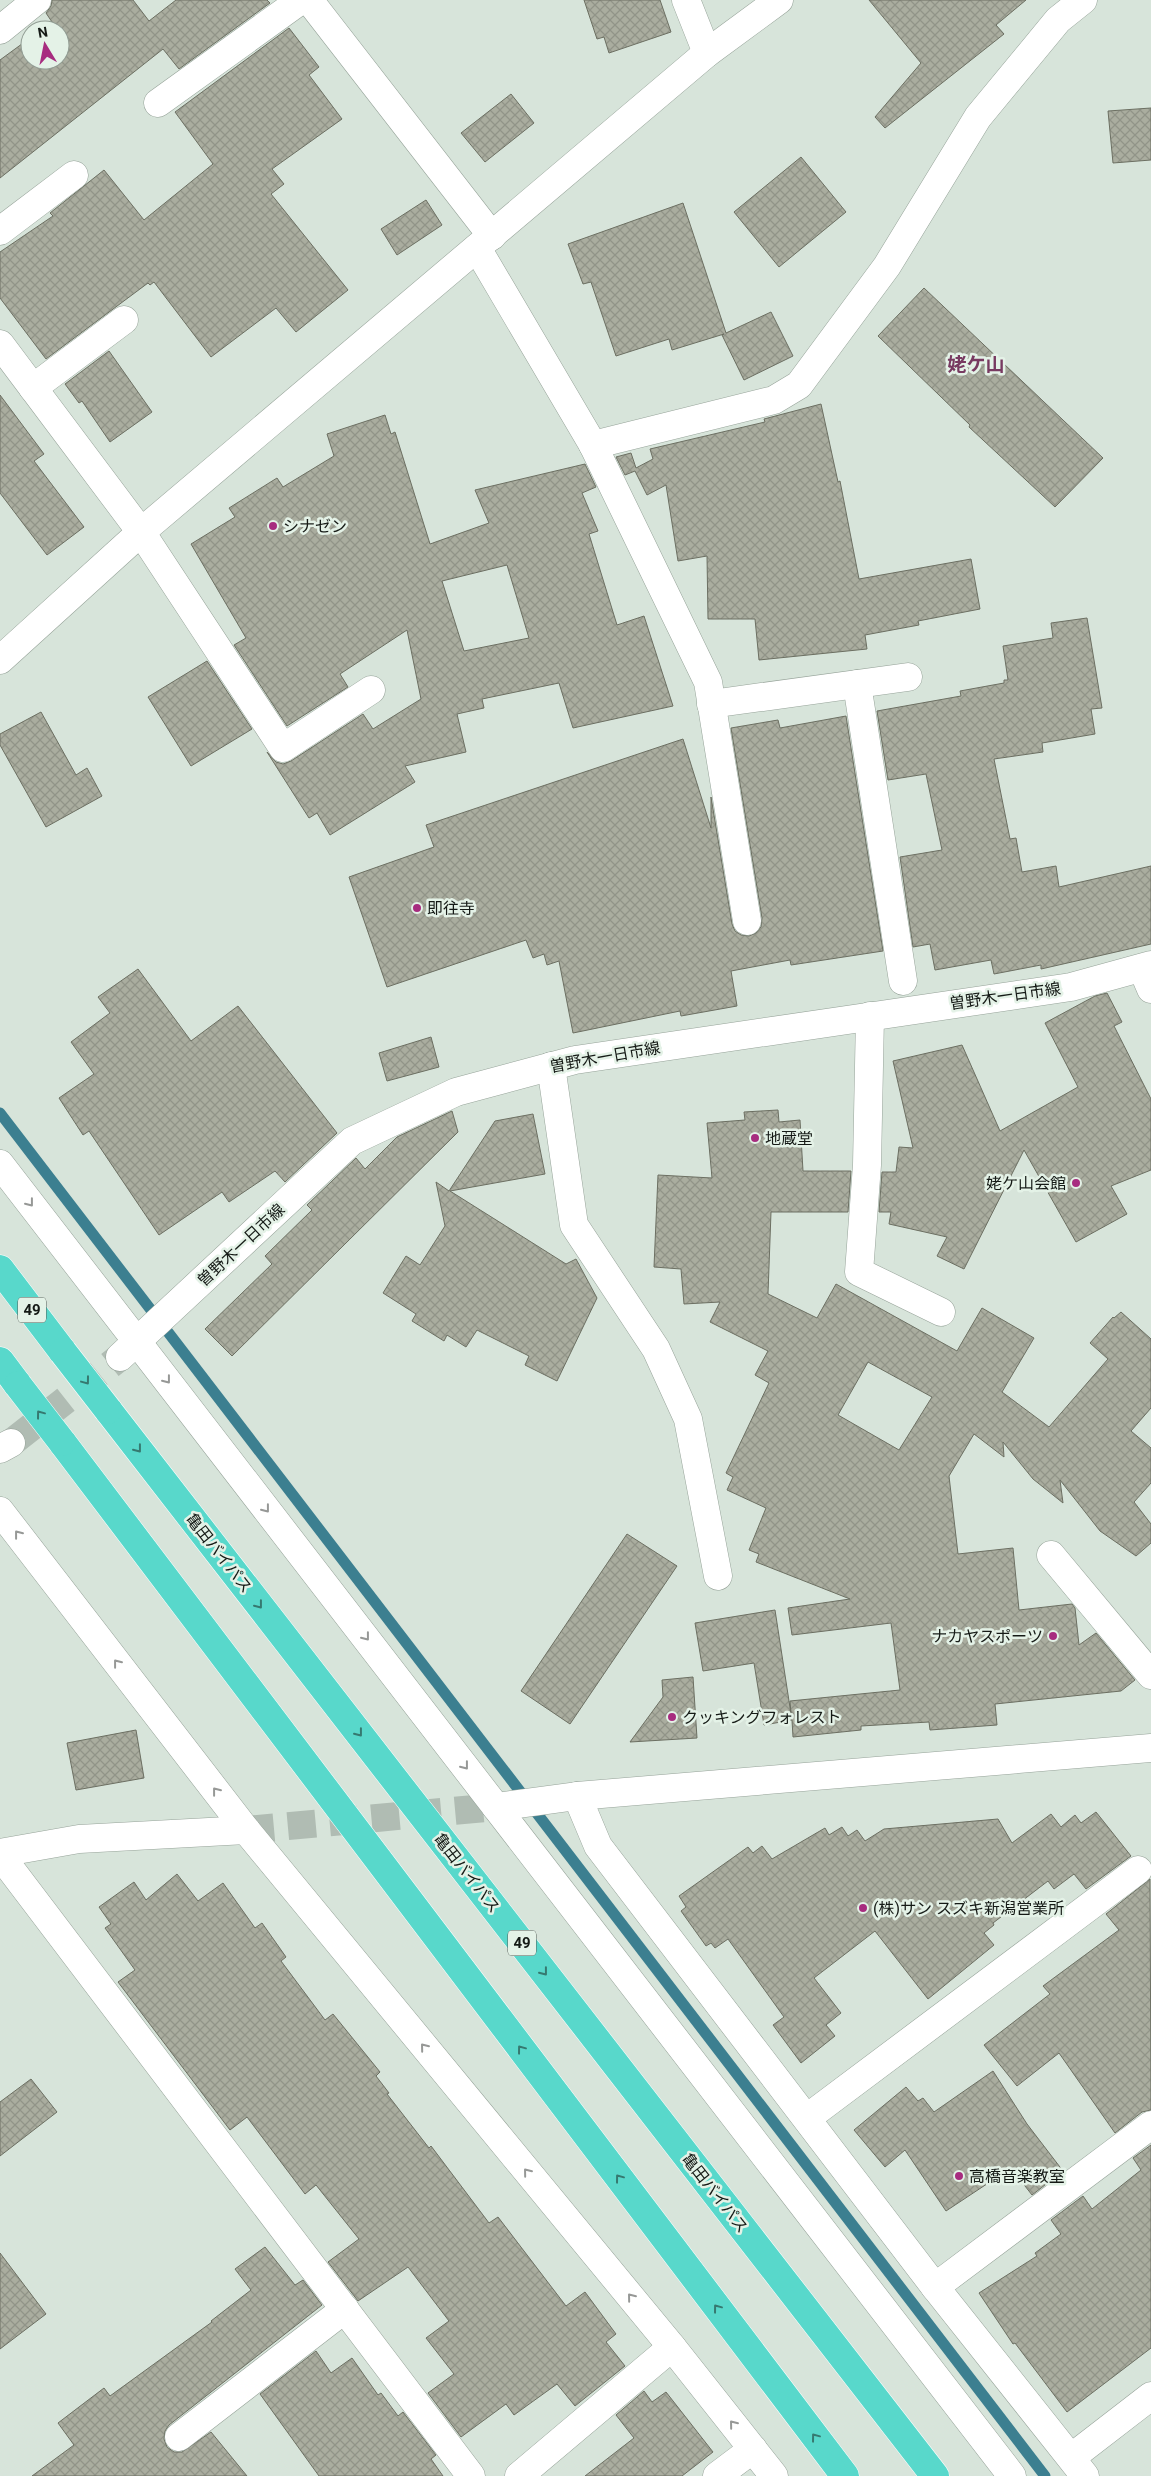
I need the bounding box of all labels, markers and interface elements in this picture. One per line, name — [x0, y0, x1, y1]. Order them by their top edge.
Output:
north arrow — [20, 20, 70, 70]
text: N — [36, 23, 49, 41]
district label: 姥ケ山 — [947, 353, 1005, 376]
place label: シナゼン — [283, 517, 347, 536]
marker: シナゼン — [267, 520, 279, 532]
place label: 即往寺 — [427, 899, 475, 918]
marker: 即往寺 — [411, 902, 423, 914]
street label: 曽野木一日市線 — [948, 979, 1062, 1013]
street label: 曽野木一日市線 — [548, 1038, 662, 1076]
place label: 地蔵堂 — [765, 1129, 813, 1148]
marker: 地蔵堂 — [749, 1132, 761, 1144]
place label: 姥ケ山会館 — [986, 1174, 1066, 1193]
marker: 姥ケ山会館 — [1070, 1177, 1082, 1189]
one-way arrow — [24, 1197, 33, 1207]
street label: 曽野木一日市線 — [194, 1200, 288, 1290]
road number: 49 — [18, 1298, 46, 1322]
one-way arrow — [162, 1374, 170, 1383]
one-way arrow — [80, 1375, 88, 1384]
one-way arrow — [37, 1410, 46, 1420]
one-way arrow — [132, 1443, 140, 1452]
one-way arrow — [261, 1503, 269, 1512]
street label: 亀田バイパス — [182, 1509, 256, 1597]
one-way arrow — [15, 1531, 23, 1540]
one-way arrow — [253, 1599, 262, 1609]
place label: ナカヤスポーツ — [931, 1627, 1043, 1646]
marker: ナカヤスポーツ — [1047, 1630, 1059, 1642]
one-way arrow — [360, 1632, 369, 1641]
one-way arrow — [114, 1660, 122, 1669]
place label: クッキングフォレスト — [682, 1708, 842, 1727]
marker: クッキングフォレスト — [666, 1711, 678, 1723]
one-way arrow — [353, 1727, 361, 1736]
one-way arrow — [459, 1760, 467, 1769]
one-way arrow — [213, 1788, 221, 1797]
street label: 亀田バイパス — [430, 1829, 504, 1917]
place label: (株)サン スズキ新潟営業所 — [873, 1899, 1064, 1918]
marker: (株)サン スズキ新潟営業所 — [857, 1902, 869, 1914]
road number: 49 — [508, 1930, 536, 1956]
one-way arrow — [539, 1966, 547, 1975]
one-way arrow — [421, 2043, 430, 2052]
one-way arrow — [518, 2045, 527, 2055]
street label: 亀田バイパス — [678, 2149, 752, 2237]
place label: 高橋音楽教室 — [969, 2167, 1065, 2186]
one-way arrow — [525, 2169, 533, 2178]
marker: 高橋音楽教室 — [953, 2170, 965, 2182]
one-way arrow — [616, 2174, 625, 2184]
one-way arrow — [627, 2294, 636, 2303]
one-way arrow — [715, 2305, 723, 2314]
one-way arrow — [730, 2421, 738, 2430]
one-way arrow — [813, 2434, 821, 2443]

